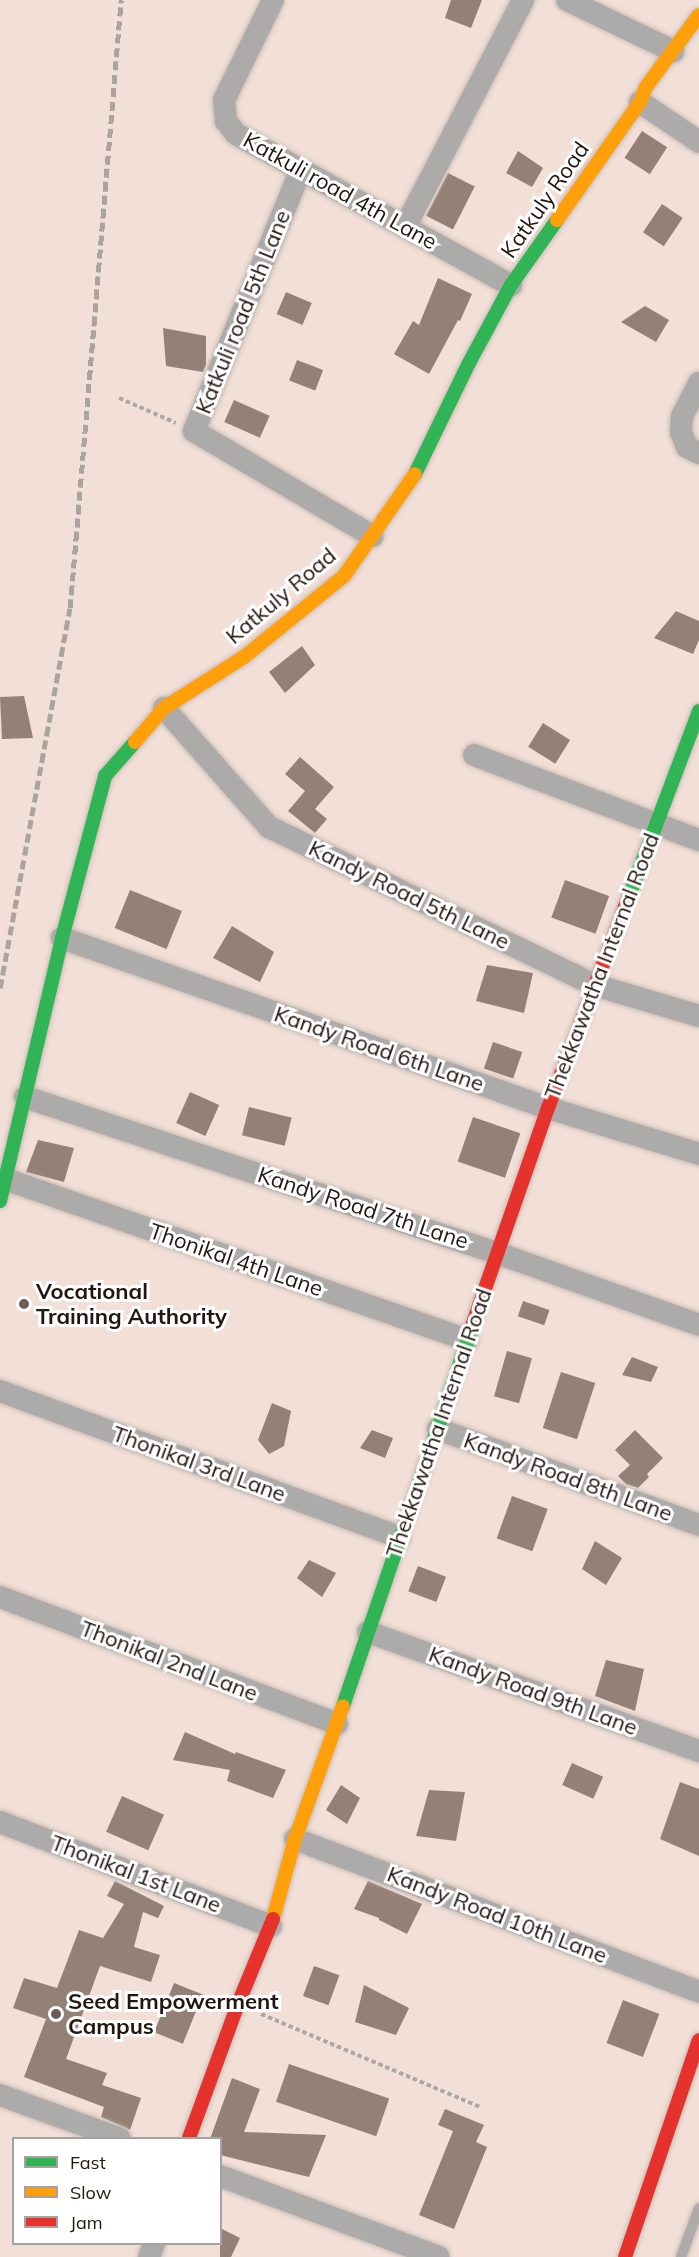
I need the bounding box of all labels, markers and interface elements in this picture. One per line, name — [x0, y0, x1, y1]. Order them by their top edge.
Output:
street label: Katkuli road 4th Lane — [239, 127, 441, 255]
street label: Katkuly Road — [495, 137, 595, 263]
street label: Katkuli road 5th Lane — [190, 206, 296, 418]
street label: Katkuly Road — [221, 542, 341, 650]
street label: Thekkawatha Internal Road — [539, 829, 665, 1103]
street label: Kandy Road 5th Lane — [304, 835, 514, 955]
street label: Kandy Road 6th Lane — [271, 1001, 487, 1097]
street label: Kandy Road 7th Lane — [254, 1161, 472, 1255]
street label: Thonikal 4th Lane — [146, 1218, 326, 1302]
place label: Vocational Training Authority — [36, 1278, 227, 1330]
street label: Thekkawatha Internal Road — [381, 1285, 497, 1561]
marker: Vocational Training Authority — [17, 1297, 31, 1311]
street label: Thonikal 3rd Lane — [109, 1420, 289, 1508]
street label: Kandy Road 8th Lane — [460, 1427, 676, 1527]
street label: Thonikal 2nd Lane — [77, 1615, 261, 1707]
street label: Kandy Road 9th Lane — [425, 1641, 641, 1741]
street label: Thonikal 1st Lane — [47, 1829, 225, 1919]
street label: Kandy Road 10th Lane — [383, 1861, 611, 1969]
place label: Seed Empowerment Campus — [68, 1988, 279, 2040]
marker: Seed Empowerment Campus — [49, 2007, 63, 2021]
legend — [12, 2137, 222, 2245]
text: Fast — [70, 2151, 106, 2174]
text: Slow — [70, 2181, 111, 2204]
text: Jam — [70, 2211, 103, 2234]

